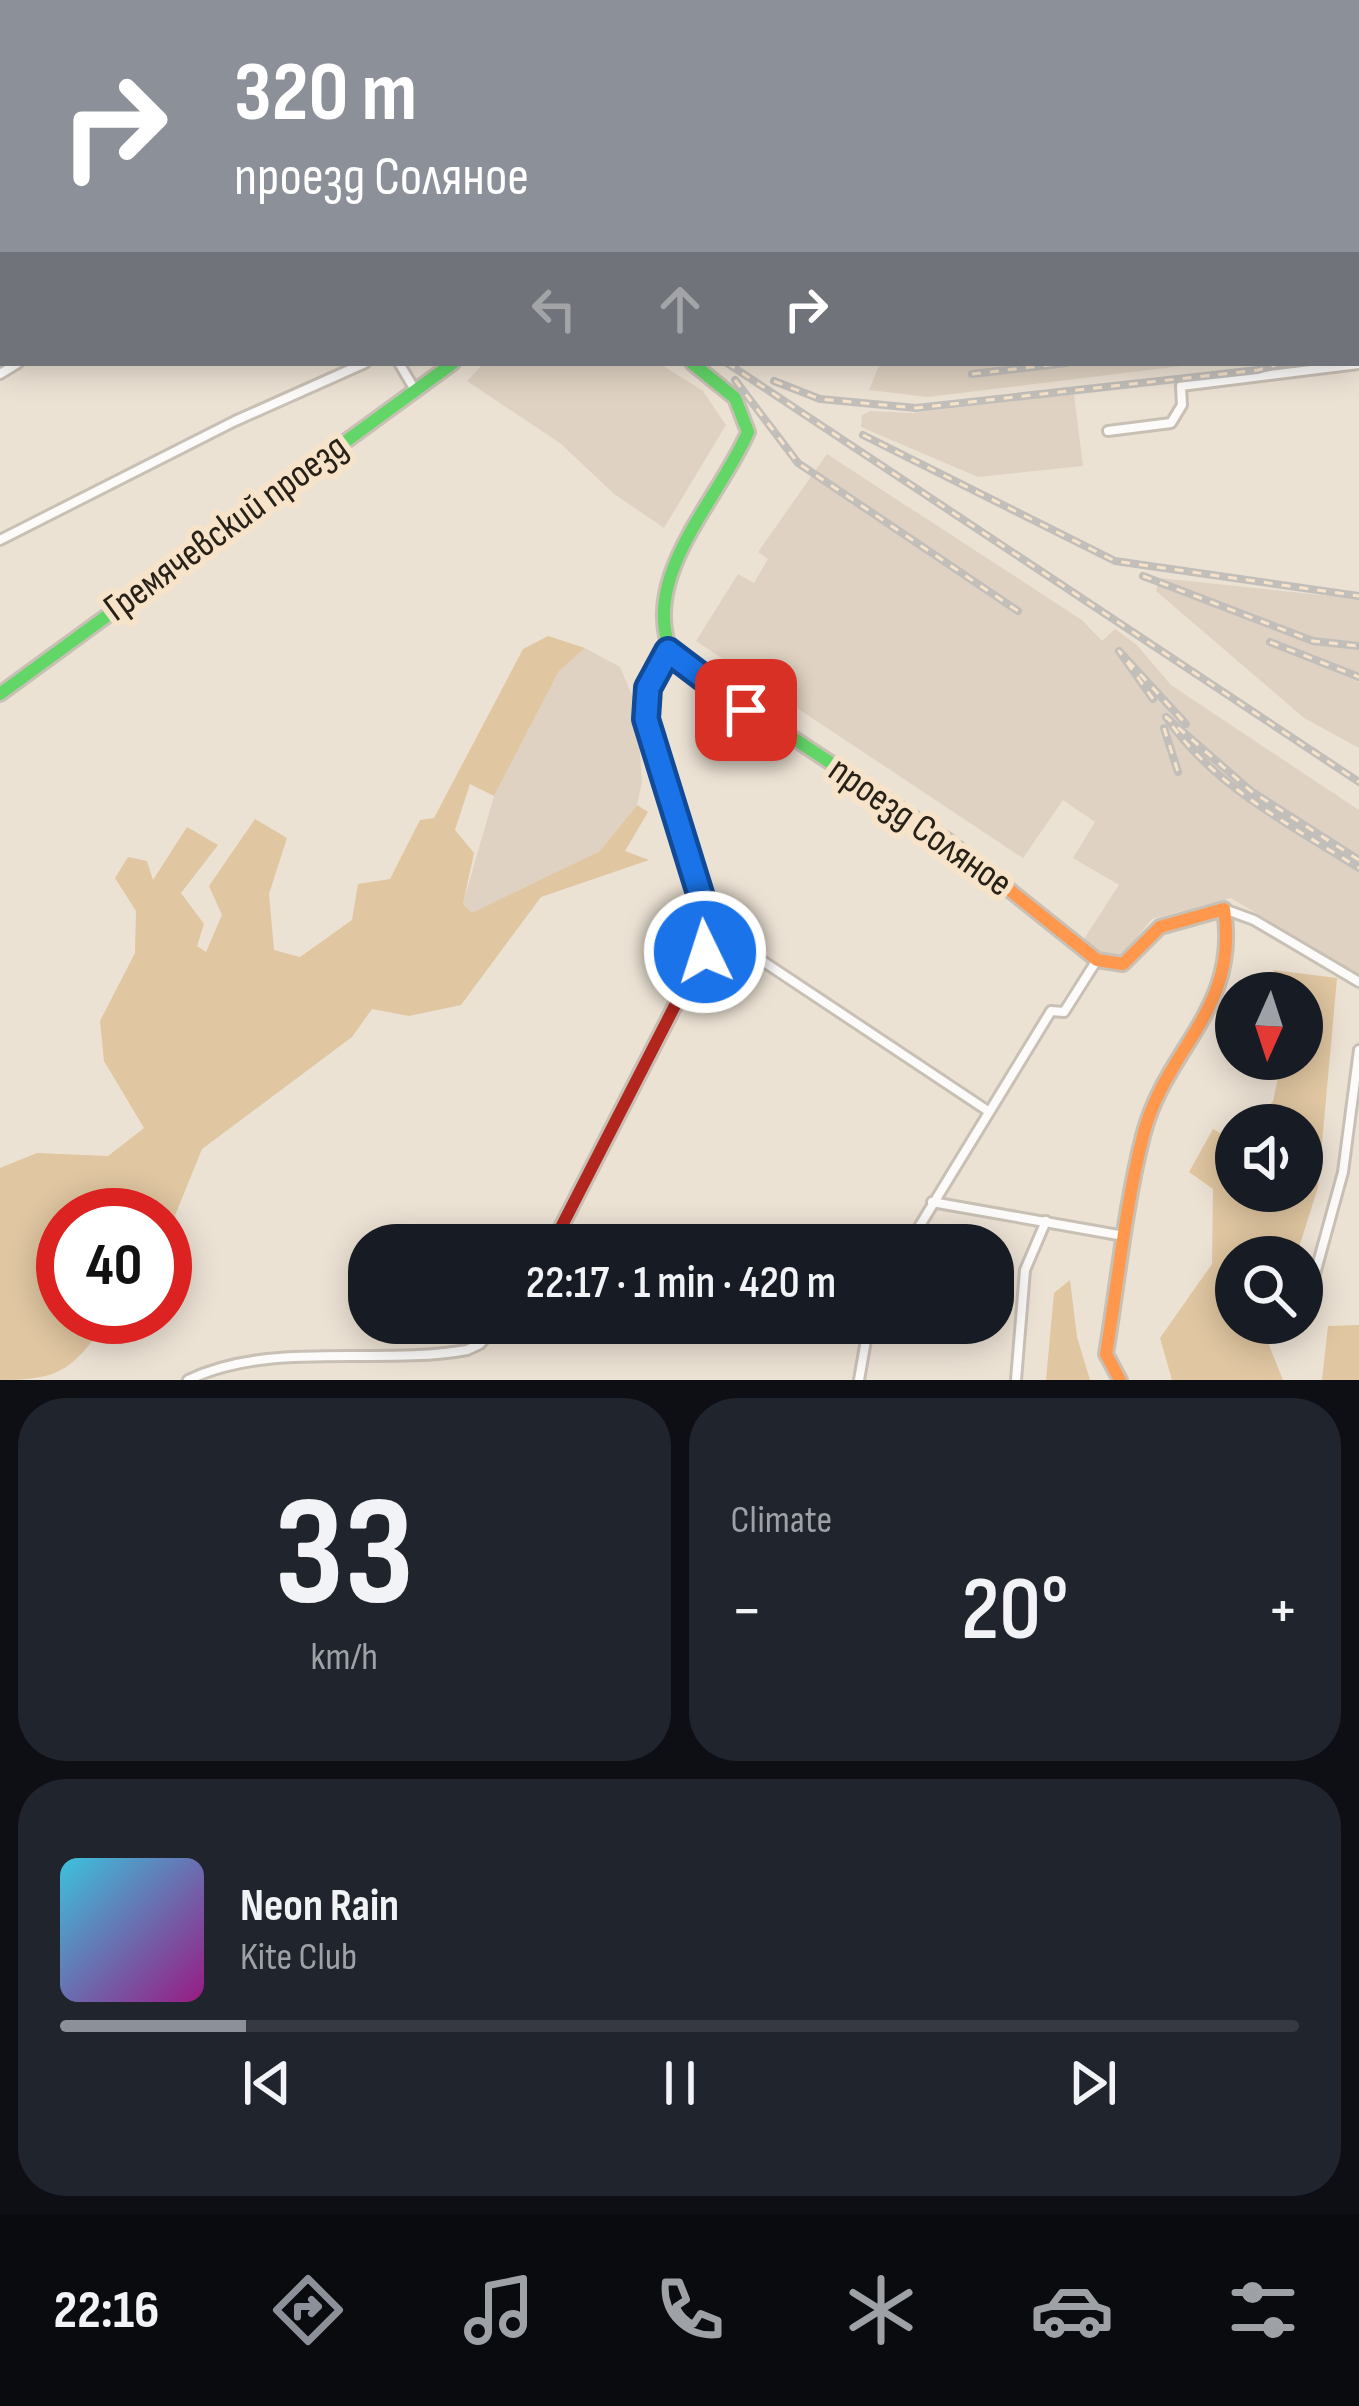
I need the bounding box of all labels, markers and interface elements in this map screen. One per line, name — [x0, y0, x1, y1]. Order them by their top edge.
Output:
text: 320 m — [234, 43, 417, 144]
icon: right — [36, 48, 192, 204]
text: проезд Соляное — [234, 145, 529, 210]
icon: left — [521, 276, 587, 342]
icon: ahead — [647, 276, 713, 342]
icon: right — [773, 276, 839, 342]
street label: Гремячевский проезд — [95, 424, 357, 632]
pin — [695, 659, 797, 761]
icon: arrive — [713, 677, 779, 743]
street label: проезд Соляное — [819, 747, 1021, 907]
position arrow — [642, 889, 768, 1015]
north arrow — [1215, 972, 1323, 1080]
map controls — [1215, 972, 1323, 1344]
button: sound — [1215, 1104, 1323, 1212]
speed limit sign: 40 — [36, 1188, 192, 1344]
button: search — [1215, 1236, 1323, 1344]
text: 22:17 · 1 min · 420 m — [526, 1256, 836, 1311]
text: 33 — [274, 1462, 414, 1649]
text: Climate — [731, 1497, 832, 1544]
text: 20° — [961, 1557, 1069, 1665]
text: − — [731, 1572, 763, 1651]
text: + — [1267, 1572, 1299, 1651]
text: km/h — [311, 1634, 378, 1681]
text: Neon Rain — [240, 1879, 399, 1934]
text: Kite Club — [240, 1934, 357, 1981]
icon: previous — [234, 2050, 300, 2116]
icon: pause — [647, 2050, 713, 2116]
icon: next — [1060, 2050, 1126, 2116]
icon: directions — [266, 2268, 350, 2352]
icon: music — [457, 2268, 541, 2352]
icon: phone — [648, 2268, 732, 2352]
icon: climate — [839, 2268, 923, 2352]
icon: car — [1030, 2268, 1114, 2352]
icon: filters — [1221, 2268, 1305, 2352]
text: 22:16 — [54, 2278, 159, 2343]

